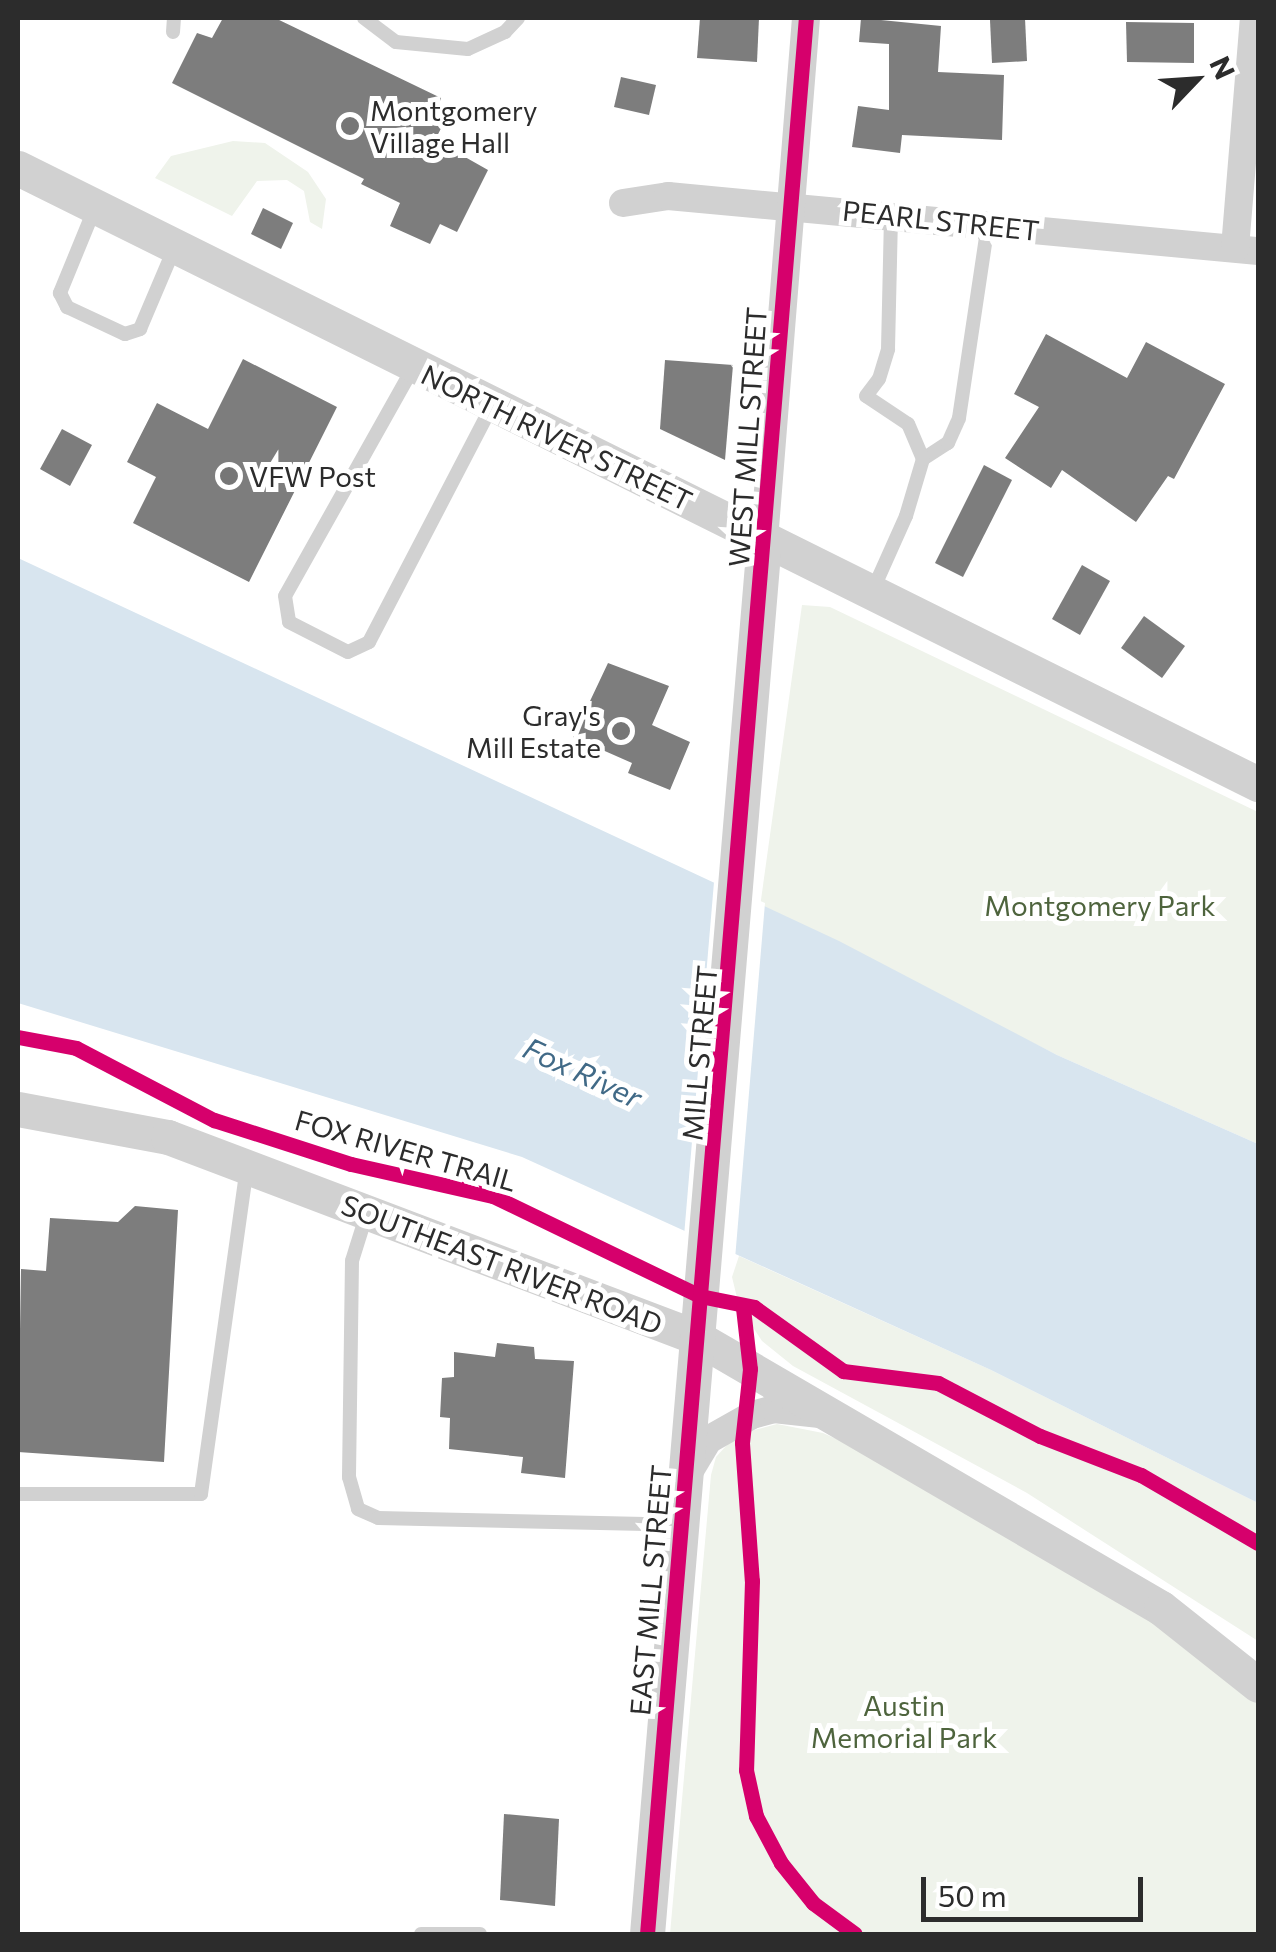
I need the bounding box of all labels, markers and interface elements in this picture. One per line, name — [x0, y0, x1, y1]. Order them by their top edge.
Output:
north arrow — [1146, 30, 1246, 130]
text: N — [1203, 51, 1243, 84]
place label: Montgomery Village Hall — [370, 93, 537, 159]
marker: Montgomery Village Hall — [339, 115, 361, 137]
street label: PEARL STREET — [841, 193, 1041, 247]
street label: WEST MILL STREET — [721, 306, 773, 568]
street label: NORTH RIVER STREET — [416, 357, 698, 517]
place label: VFW Post — [249, 459, 376, 493]
marker: VFW Post — [218, 465, 240, 487]
place label: Gray's Mill Estate — [466, 698, 601, 764]
marker: Gray's Mill Estate — [610, 720, 632, 742]
park label: Montgomery Park — [984, 888, 1216, 922]
street label: MILL STREET — [675, 964, 723, 1142]
water label: Fox River — [518, 1029, 648, 1115]
street label: FOX RIVER TRAIL — [291, 1102, 521, 1198]
street label: SOUTHEAST RIVER ROAD — [337, 1187, 667, 1341]
street label: EAST MILL STREET — [622, 1463, 678, 1717]
park label: Austin Memorial Park — [811, 1688, 997, 1754]
scale bar — [926, 1857, 1148, 1919]
text: 50 m — [938, 1876, 1007, 1913]

